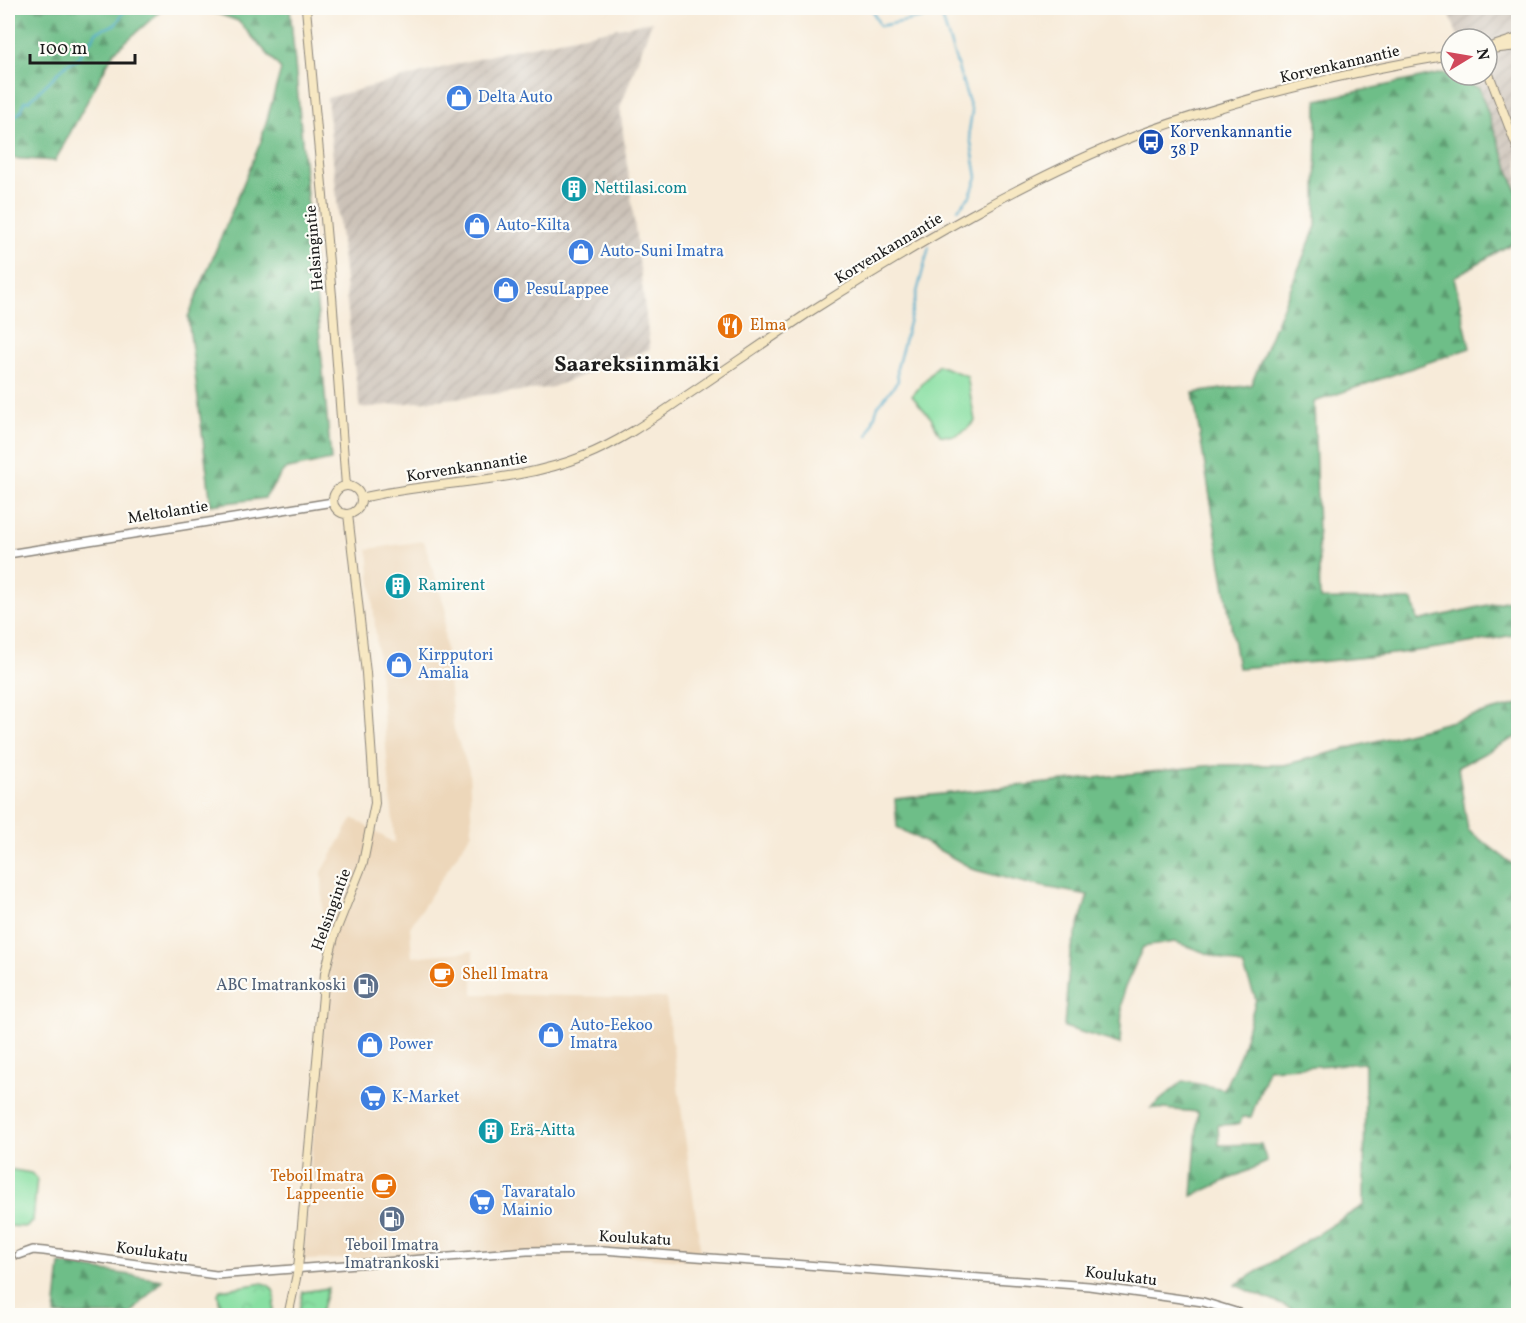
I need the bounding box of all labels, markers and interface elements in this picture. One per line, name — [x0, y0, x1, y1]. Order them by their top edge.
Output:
scale bar — [30, 27, 135, 65]
north arrow — [1439, 27, 1499, 87]
text: 100 m — [39, 37, 88, 62]
street label: Korvenkannantie — [1278, 41, 1402, 89]
text: N — [1470, 47, 1494, 63]
shop icon: Delta Auto — [444, 83, 474, 113]
place label: Delta Auto — [478, 87, 553, 109]
place label: Korvenkannantie 38 P — [1170, 122, 1292, 162]
bus stop icon: Korvenkannantie 38 P — [1136, 127, 1166, 157]
building icon: Nettilasi.com — [559, 174, 589, 204]
place label: Nettilasi.com — [594, 178, 687, 200]
street label: Helsingintie — [300, 204, 330, 292]
street label: Korvenkannantie — [831, 208, 947, 290]
shop icon: Auto-Kilta — [462, 211, 492, 241]
place label: Auto-Kilta — [496, 215, 570, 237]
shop icon: Auto-Suni Imatra — [566, 237, 596, 267]
place label: Auto-Suni Imatra — [600, 241, 724, 263]
shop icon: PesuLappee — [491, 275, 521, 305]
place label: PesuLappee — [526, 279, 609, 301]
restaurant icon: Elma — [715, 311, 745, 341]
place label: Elma — [750, 315, 787, 337]
district label: Saareksiinmäki — [554, 350, 720, 381]
street label: Korvenkannantie — [405, 448, 529, 488]
street label: Meltolantie — [126, 496, 210, 530]
building icon: Ramirent — [383, 571, 413, 601]
place label: Ramirent — [418, 575, 486, 597]
place label: Kirpputori Amalia — [418, 645, 493, 685]
shop icon: Kirpputori Amalia — [384, 650, 414, 680]
street label: Helsingintie — [307, 866, 357, 954]
cafe icon: Shell Imatra — [427, 960, 457, 990]
place label: Shell Imatra — [462, 964, 549, 986]
fuel station icon: ABC Imatrankoski — [351, 971, 381, 1001]
place label: ABC Imatrankoski — [216, 975, 346, 997]
place label: Auto-Eekoo Imatra — [570, 1015, 653, 1055]
shop icon: Auto-Eekoo Imatra — [536, 1020, 566, 1050]
shop icon: Power — [355, 1030, 385, 1060]
place label: Power — [389, 1034, 433, 1056]
supermarket icon: K-Market — [358, 1083, 388, 1113]
place label: K-Market — [392, 1087, 460, 1109]
building icon: Erä-Aitta — [476, 1116, 506, 1146]
place label: Erä-Aitta — [510, 1120, 575, 1142]
place label: Teboil Imatra Lappeentie — [270, 1166, 364, 1206]
cafe icon: Teboil Imatra Lappeentie — [369, 1171, 399, 1201]
place label: Tavaratalo Mainio — [502, 1182, 576, 1222]
supermarket icon: Tavaratalo Mainio — [467, 1187, 497, 1217]
fuel station icon: Teboil Imatra Imatrankoski — [377, 1204, 407, 1234]
street label: Koulukatu — [598, 1226, 672, 1252]
place label: Teboil Imatra Imatrankoski — [345, 1235, 440, 1275]
street label: Koulukatu — [115, 1237, 189, 1269]
street label: Koulukatu — [1084, 1262, 1158, 1292]

